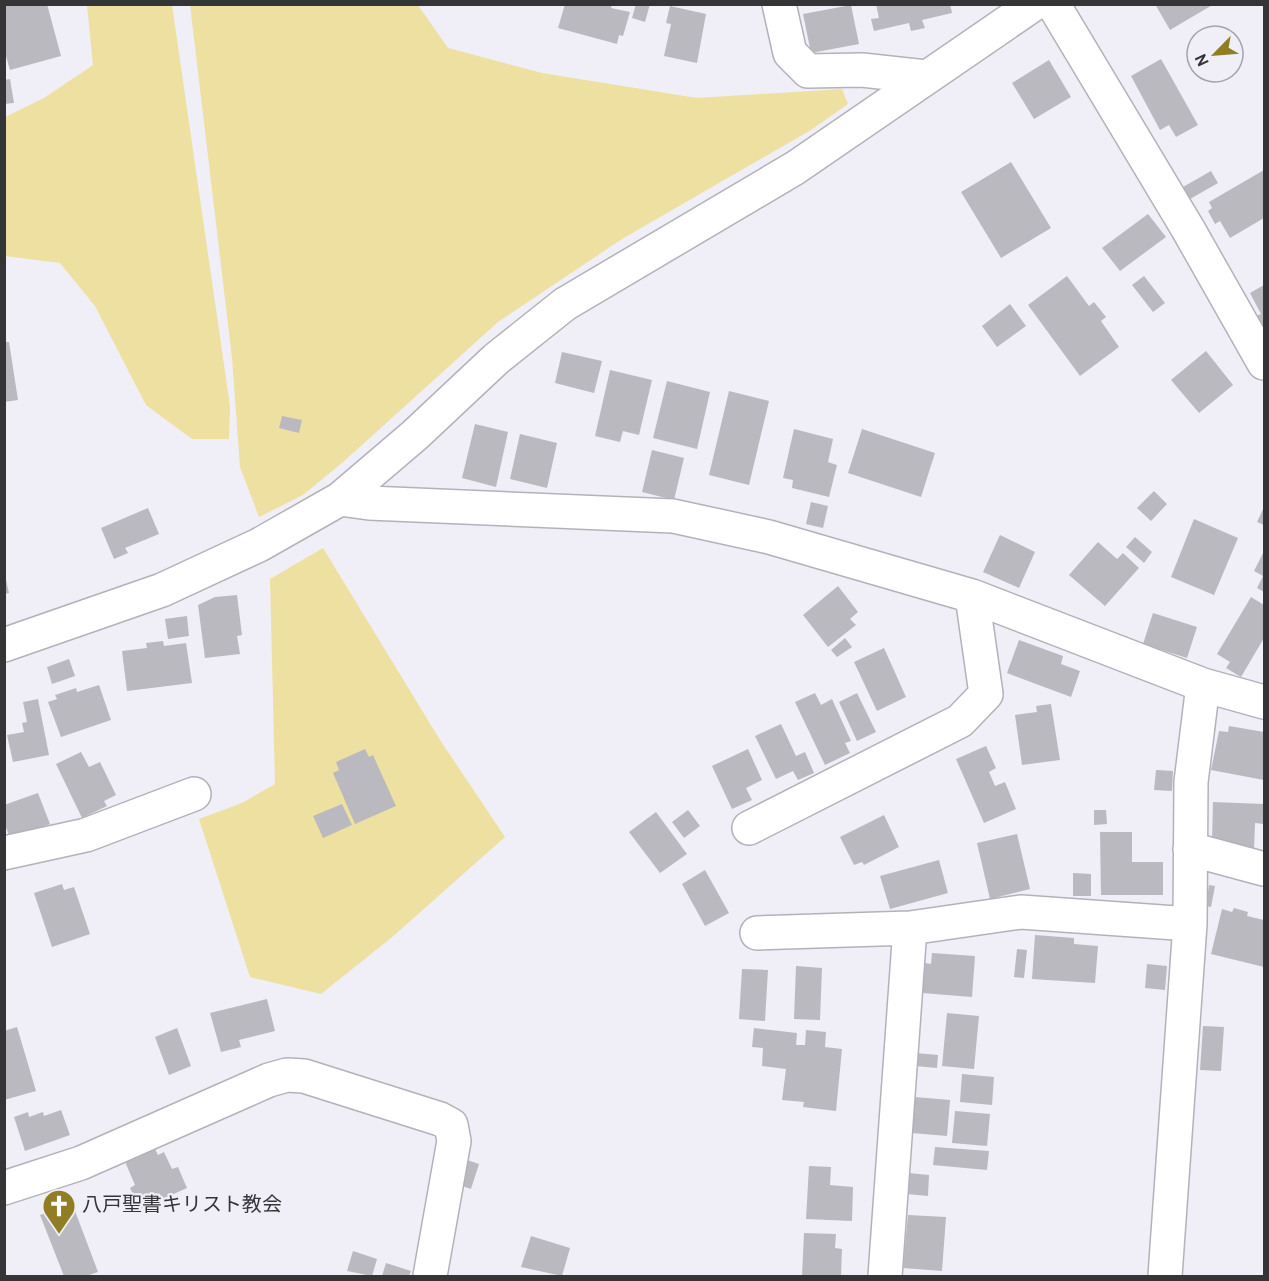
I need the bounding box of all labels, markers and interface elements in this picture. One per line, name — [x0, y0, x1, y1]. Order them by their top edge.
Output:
north arrow — [1185, 24, 1245, 84]
text: N — [1192, 50, 1215, 69]
church icon: 八戸聖書キリスト教会 — [41, 1188, 77, 1235]
place label: 八戸聖書キリスト教会 — [82, 1193, 282, 1219]

